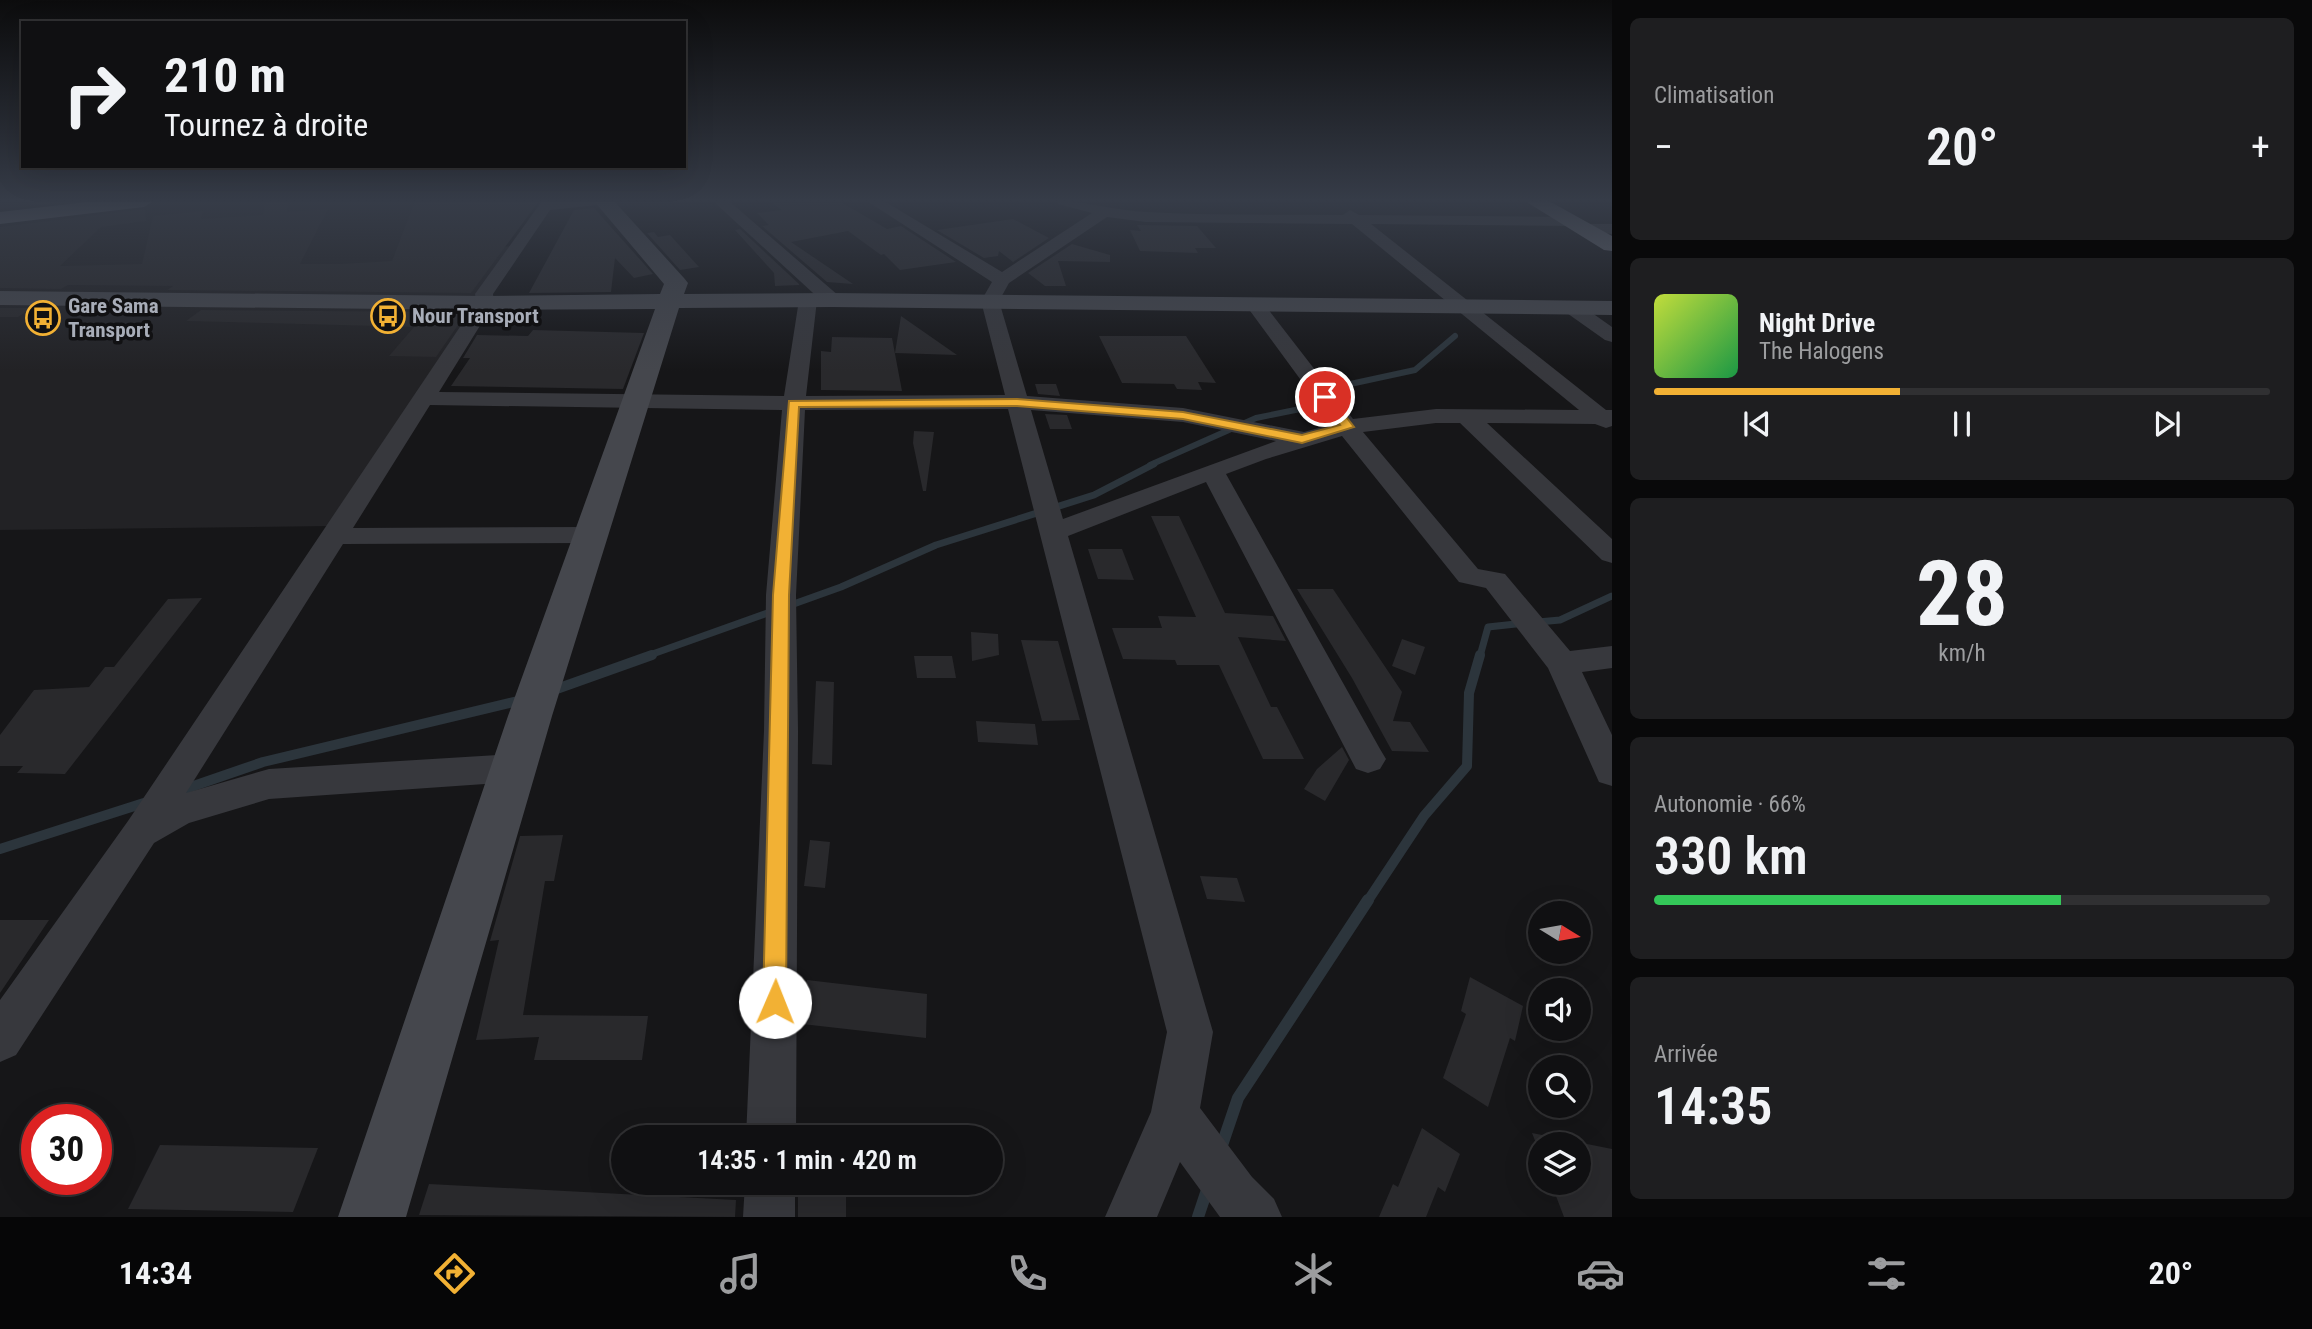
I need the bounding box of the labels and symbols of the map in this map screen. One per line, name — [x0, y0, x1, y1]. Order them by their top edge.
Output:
place label: Gare Sama Transport — [68, 294, 159, 342]
bus stop icon: Nour Transport — [369, 297, 407, 335]
bus stop icon: Gare Sama Transport — [24, 299, 62, 337]
place label: Nour Transport — [412, 304, 539, 328]
pin — [1295, 367, 1355, 427]
north arrow — [1528, 901, 1591, 964]
position arrow — [738, 965, 812, 1039]
speed limit sign: 30 — [21, 1104, 112, 1195]

